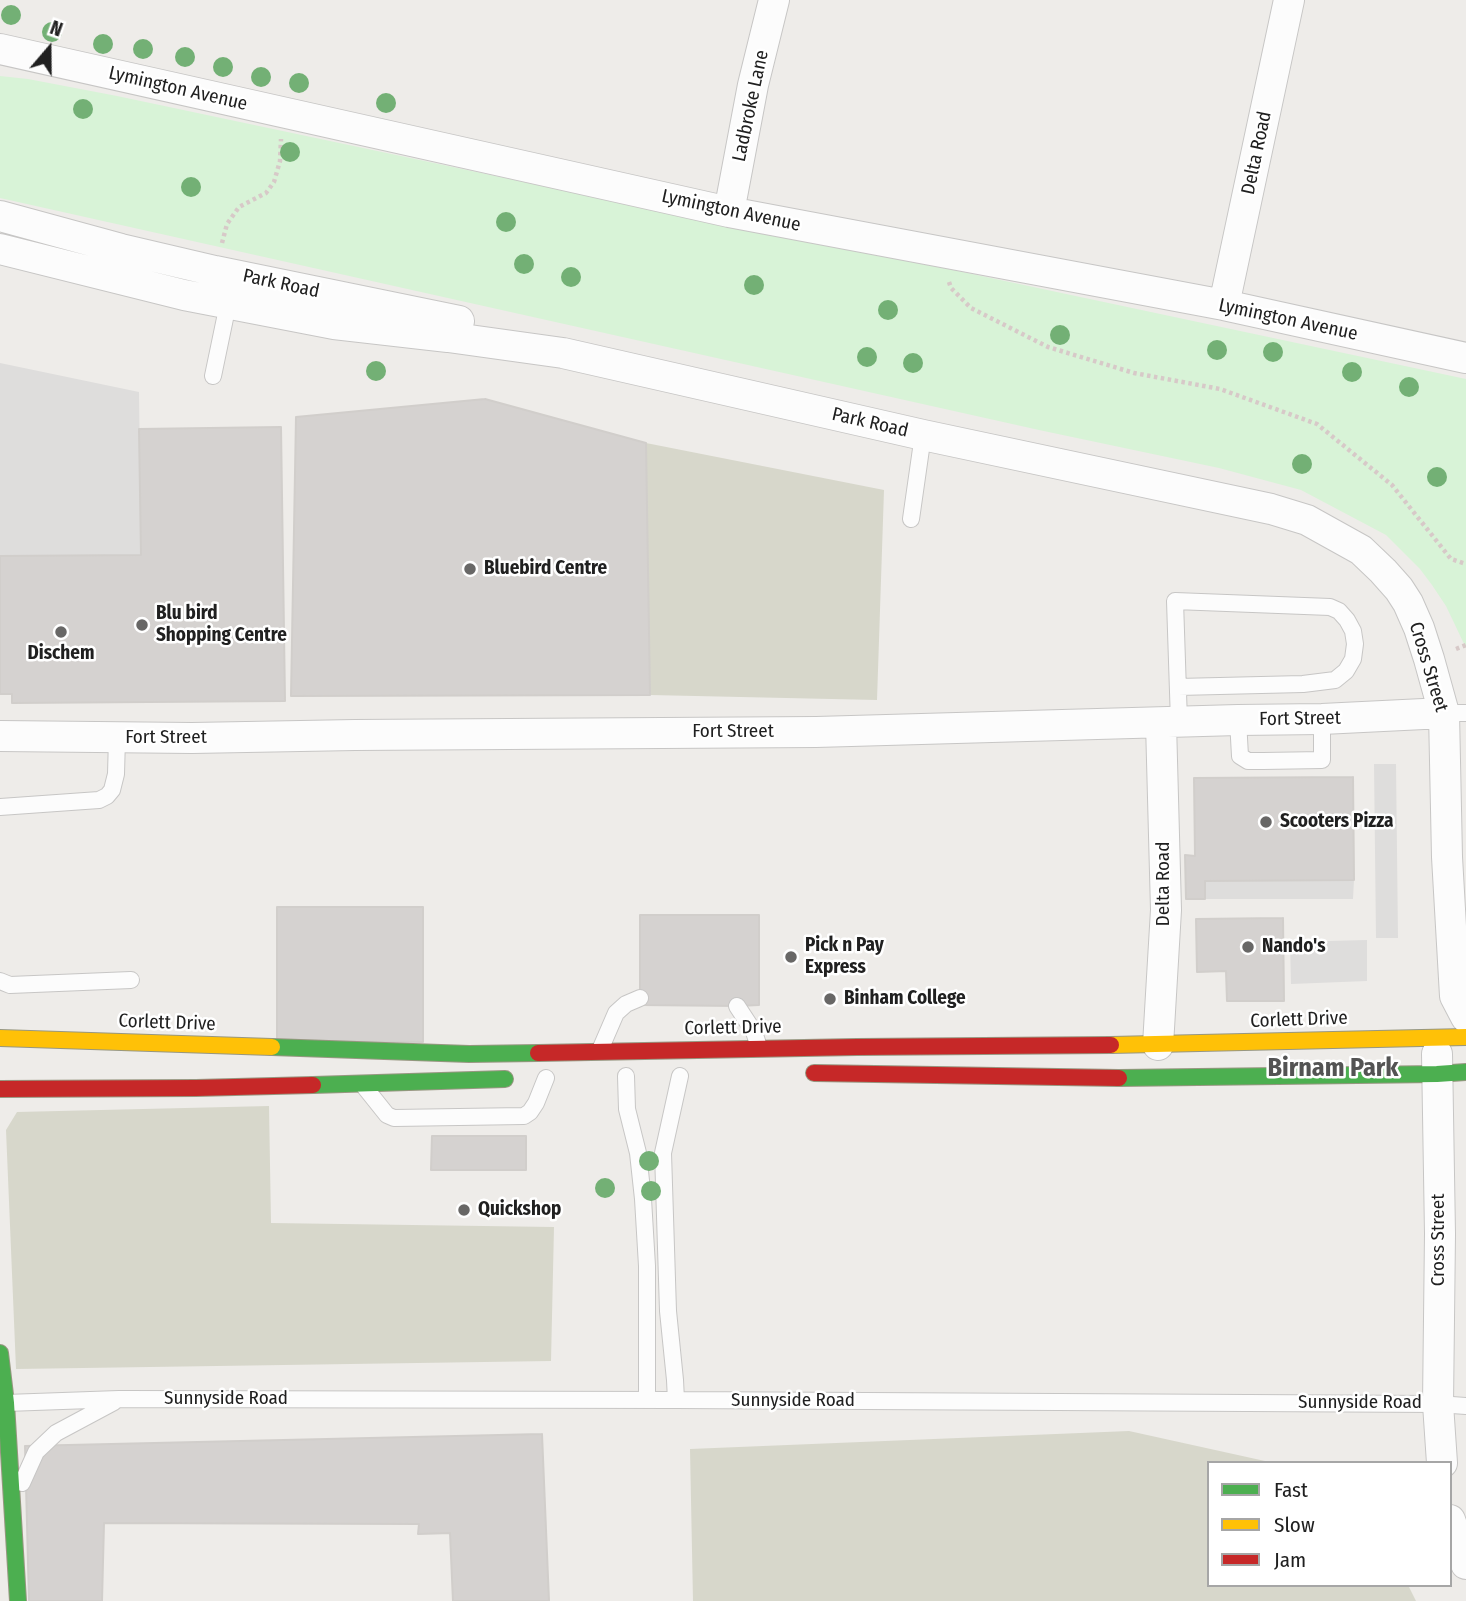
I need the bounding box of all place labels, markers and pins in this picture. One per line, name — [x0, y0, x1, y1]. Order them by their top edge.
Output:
place label: Bluebird Centre — [484, 558, 607, 580]
marker: Bluebird Centre — [462, 561, 478, 577]
place label: Blu bird Shopping Centre — [156, 603, 287, 647]
marker: Blu bird Shopping Centre — [134, 617, 150, 633]
marker: Dischem — [53, 624, 69, 640]
place label: Dischem — [28, 643, 94, 665]
place label: Scooters Pizza — [1280, 811, 1393, 833]
marker: Scooters Pizza — [1258, 814, 1274, 830]
place label: Pick n Pay Express — [805, 935, 884, 979]
place label: Nando's — [1262, 936, 1325, 958]
marker: Nando's — [1240, 939, 1256, 955]
marker: Pick n Pay Express — [783, 949, 799, 965]
place label: Binham College — [844, 988, 966, 1010]
marker: Binham College — [822, 991, 838, 1007]
place label: Quickshop — [478, 1199, 561, 1221]
marker: Quickshop — [456, 1202, 472, 1218]

